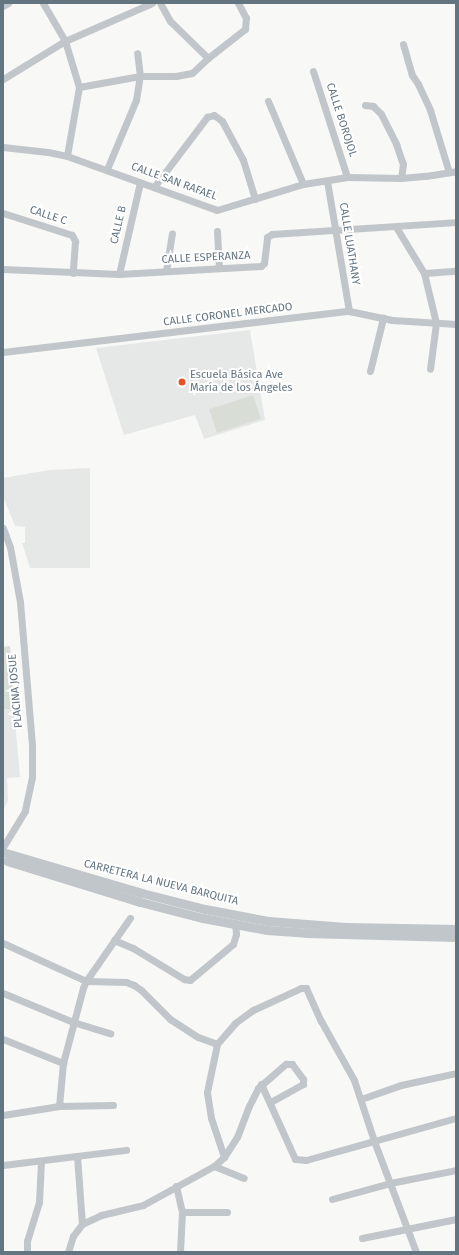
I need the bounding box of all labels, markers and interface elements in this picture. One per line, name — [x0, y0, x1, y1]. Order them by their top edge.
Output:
street label: CALLE BOROJOL — [323, 81, 359, 159]
street label: CALLE SAN RAFAEL — [129, 160, 219, 204]
street label: CALLE LUATHANY — [336, 202, 362, 286]
street label: CALLE C — [28, 204, 68, 228]
street label: CALLE B — [108, 205, 130, 245]
street label: CALLE ESPERANZA — [161, 249, 251, 267]
street label: CALLE CORONEL MERCADO — [163, 301, 293, 329]
place label: Escuela Básica Ave María de los Ángeles — [190, 369, 293, 395]
marker: Escuela Básica Ave María de los Ángeles — [177, 377, 187, 387]
street label: PLACINA JOSUE — [6, 653, 26, 729]
street label: CARRETERA LA NUEVA BARQUITA — [82, 857, 240, 909]

